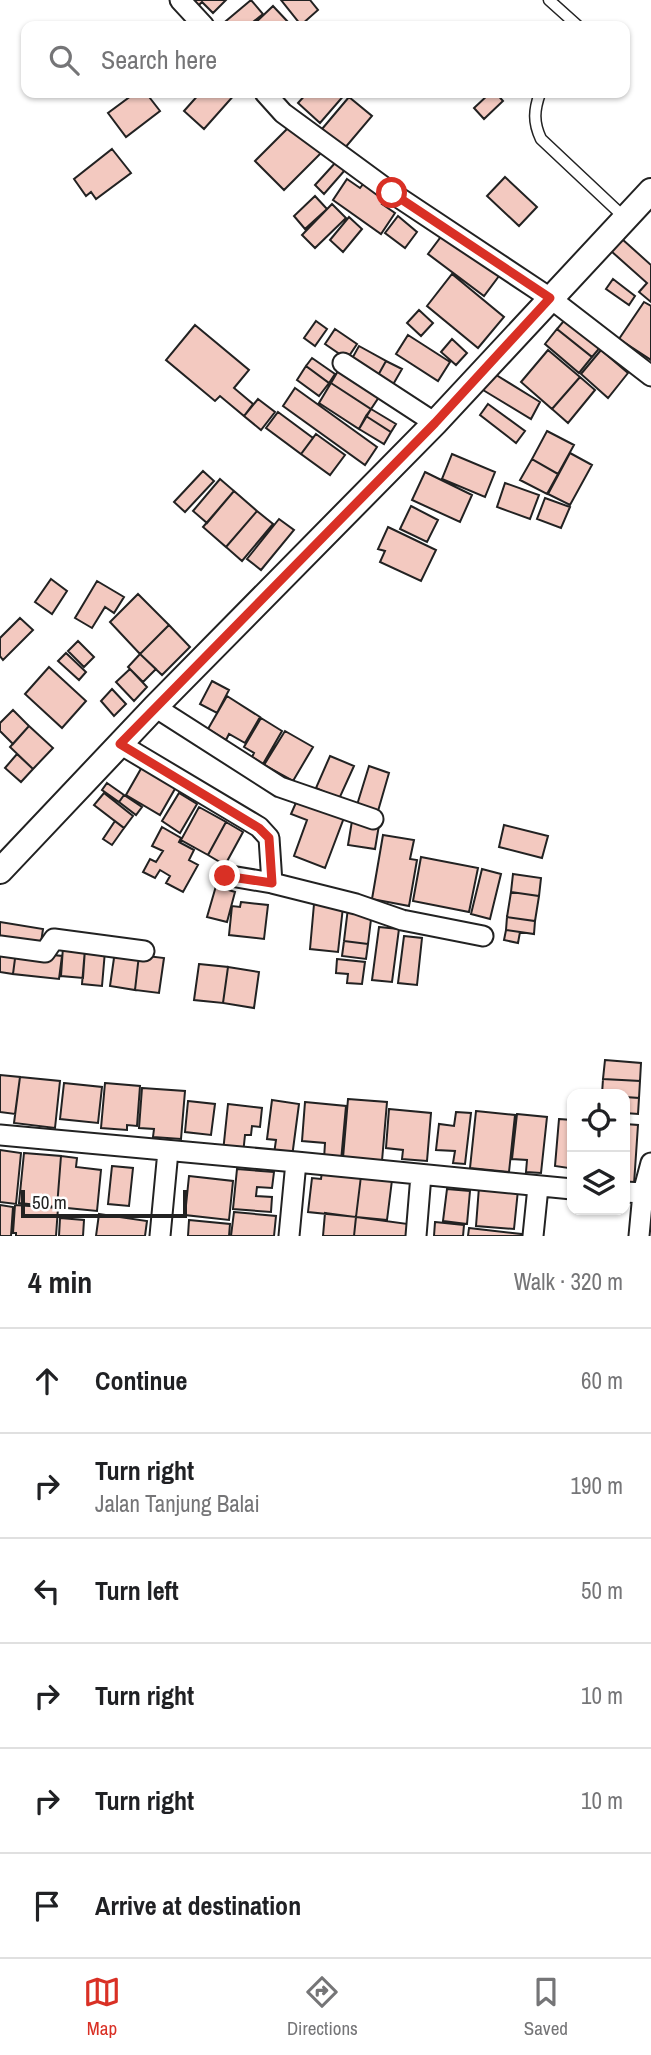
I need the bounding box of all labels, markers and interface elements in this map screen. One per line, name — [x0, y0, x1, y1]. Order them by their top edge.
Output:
search box — [21, 21, 630, 98]
icon: search — [45, 41, 83, 79]
text: Search here — [101, 42, 217, 77]
route start — [376, 177, 407, 208]
route end — [209, 860, 240, 891]
map controls — [567, 1089, 630, 1215]
button: locate — [567, 1089, 630, 1152]
button: layers — [567, 1152, 630, 1215]
scale bar — [21, 1187, 187, 1219]
text: 50 m — [32, 1189, 67, 1215]
text: 4 min — [28, 1262, 92, 1302]
text: Walk · 320 m — [514, 1266, 623, 1297]
icon: ahead — [28, 1362, 66, 1400]
text: Continue — [95, 1363, 187, 1398]
text: 60 m — [581, 1365, 623, 1396]
text: Turn right — [95, 1453, 194, 1488]
icon: right — [28, 1467, 66, 1505]
text: 190 m — [571, 1470, 623, 1501]
text: Jalan Tanjung Balai — [95, 1488, 260, 1519]
icon: left — [28, 1572, 66, 1610]
text: Turn left — [95, 1573, 179, 1608]
text: 50 m — [581, 1575, 623, 1606]
icon: right — [28, 1677, 66, 1715]
text: Turn right — [95, 1678, 194, 1713]
text: 10 m — [581, 1680, 623, 1711]
icon: right — [28, 1782, 66, 1820]
text: Turn right — [95, 1783, 194, 1818]
text: 10 m — [581, 1785, 623, 1816]
icon: arrive — [28, 1887, 66, 1925]
text: Arrive at destination — [95, 1888, 301, 1923]
tab: Map — [83, 1973, 121, 2041]
tab: Directions — [287, 1973, 358, 2041]
tab: Saved — [524, 1973, 568, 2041]

